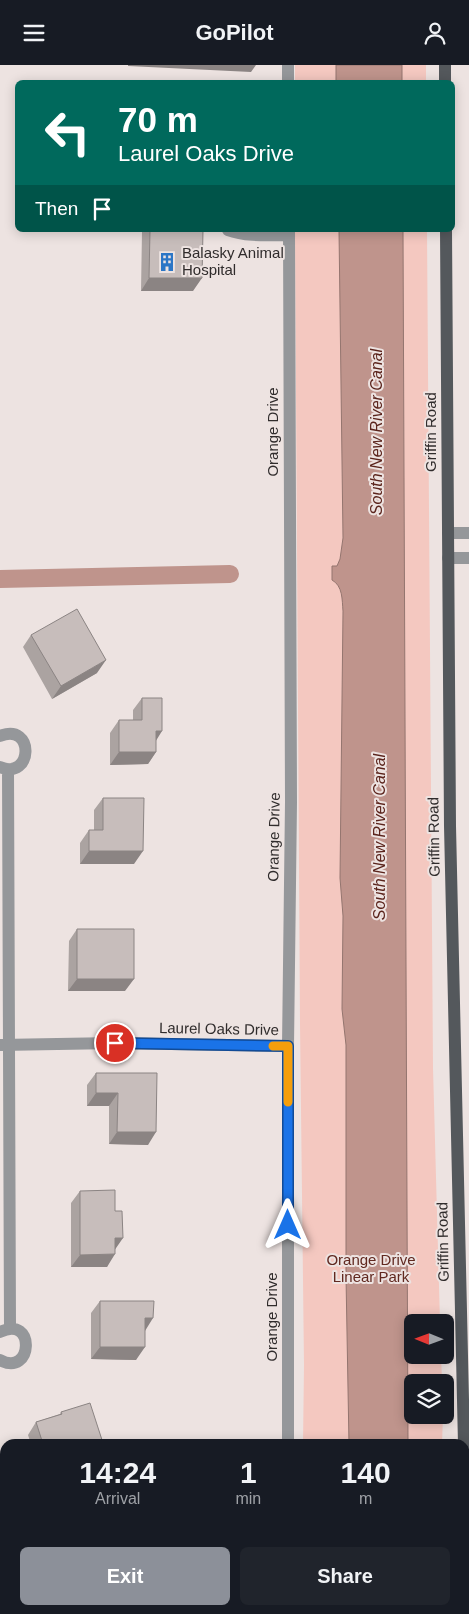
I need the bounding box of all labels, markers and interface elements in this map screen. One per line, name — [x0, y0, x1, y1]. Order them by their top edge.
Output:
icon: menu — [20, 19, 48, 47]
icon: person — [421, 19, 449, 47]
text: GoPilot — [195, 20, 274, 45]
icon: left — [35, 100, 100, 165]
text: 70 m — [118, 100, 198, 139]
text: Laurel Oaks Drive — [118, 141, 294, 166]
icon: arrive — [88, 195, 116, 223]
text: Then — [35, 198, 78, 219]
place label: Balasky Animal Hospital — [182, 244, 284, 278]
building icon: Balasky Animal Hospital — [156, 251, 178, 273]
water label: South New River Canal — [368, 348, 385, 515]
street label: Orange Drive — [264, 387, 281, 477]
street label: Griffin Road — [422, 392, 439, 472]
water label: South New River Canal — [371, 753, 388, 920]
street label: Orange Drive — [264, 792, 283, 882]
street label: Griffin Road — [424, 797, 443, 877]
street label: Laurel Oaks Drive — [159, 1019, 279, 1038]
pin — [94, 1022, 136, 1064]
icon: arrive — [101, 1029, 129, 1057]
position arrow — [261, 1198, 313, 1250]
street label: Griffin Road — [433, 1202, 452, 1282]
park label: Orange Drive Linear Park — [326, 1251, 416, 1285]
street label: Orange Drive — [263, 1272, 280, 1362]
north arrow — [404, 1314, 454, 1364]
map controls — [404, 1314, 454, 1424]
button: layers — [404, 1374, 454, 1424]
text: 14:24 — [79, 1456, 156, 1489]
text: 1 — [240, 1456, 257, 1489]
text: 140 — [341, 1456, 391, 1489]
text: Arrival — [95, 1490, 140, 1507]
text: min — [235, 1490, 261, 1507]
text: m — [359, 1490, 372, 1507]
button: Exit — [20, 1547, 230, 1605]
button: Share — [240, 1547, 450, 1605]

